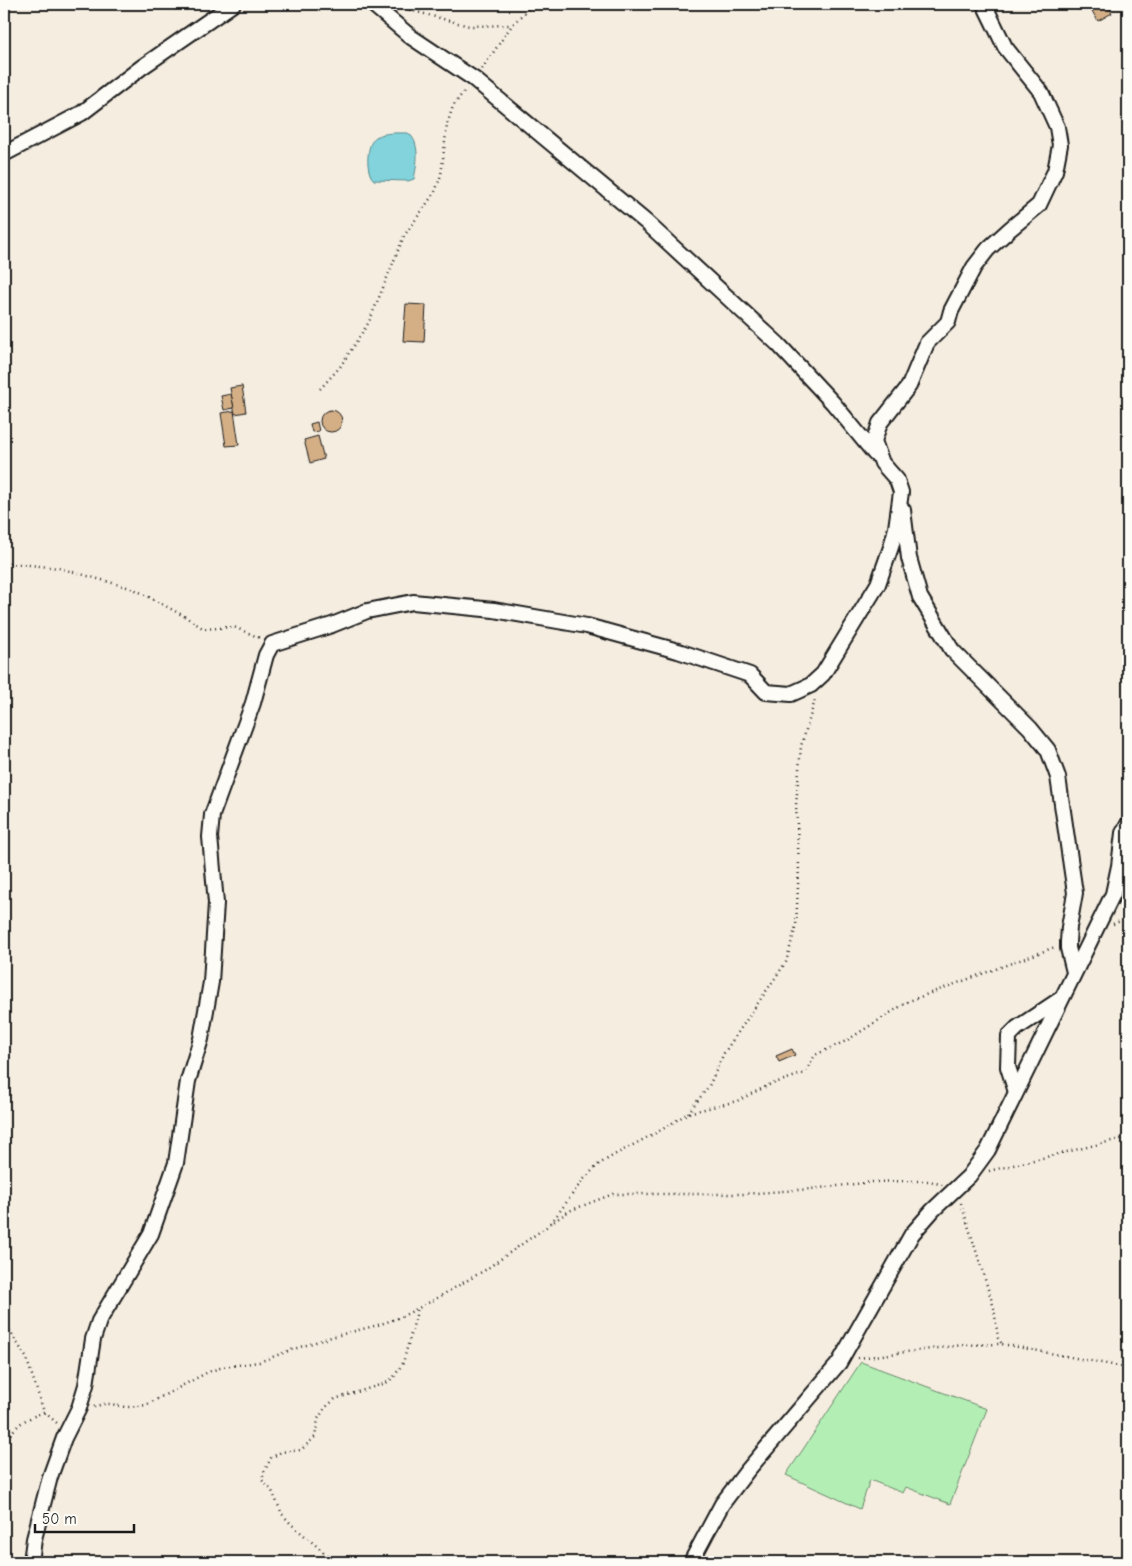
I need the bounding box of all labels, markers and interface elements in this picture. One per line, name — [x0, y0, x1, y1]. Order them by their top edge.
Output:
scale bar — [35, 1501, 134, 1533]
text: 50 m — [42, 1510, 77, 1528]

